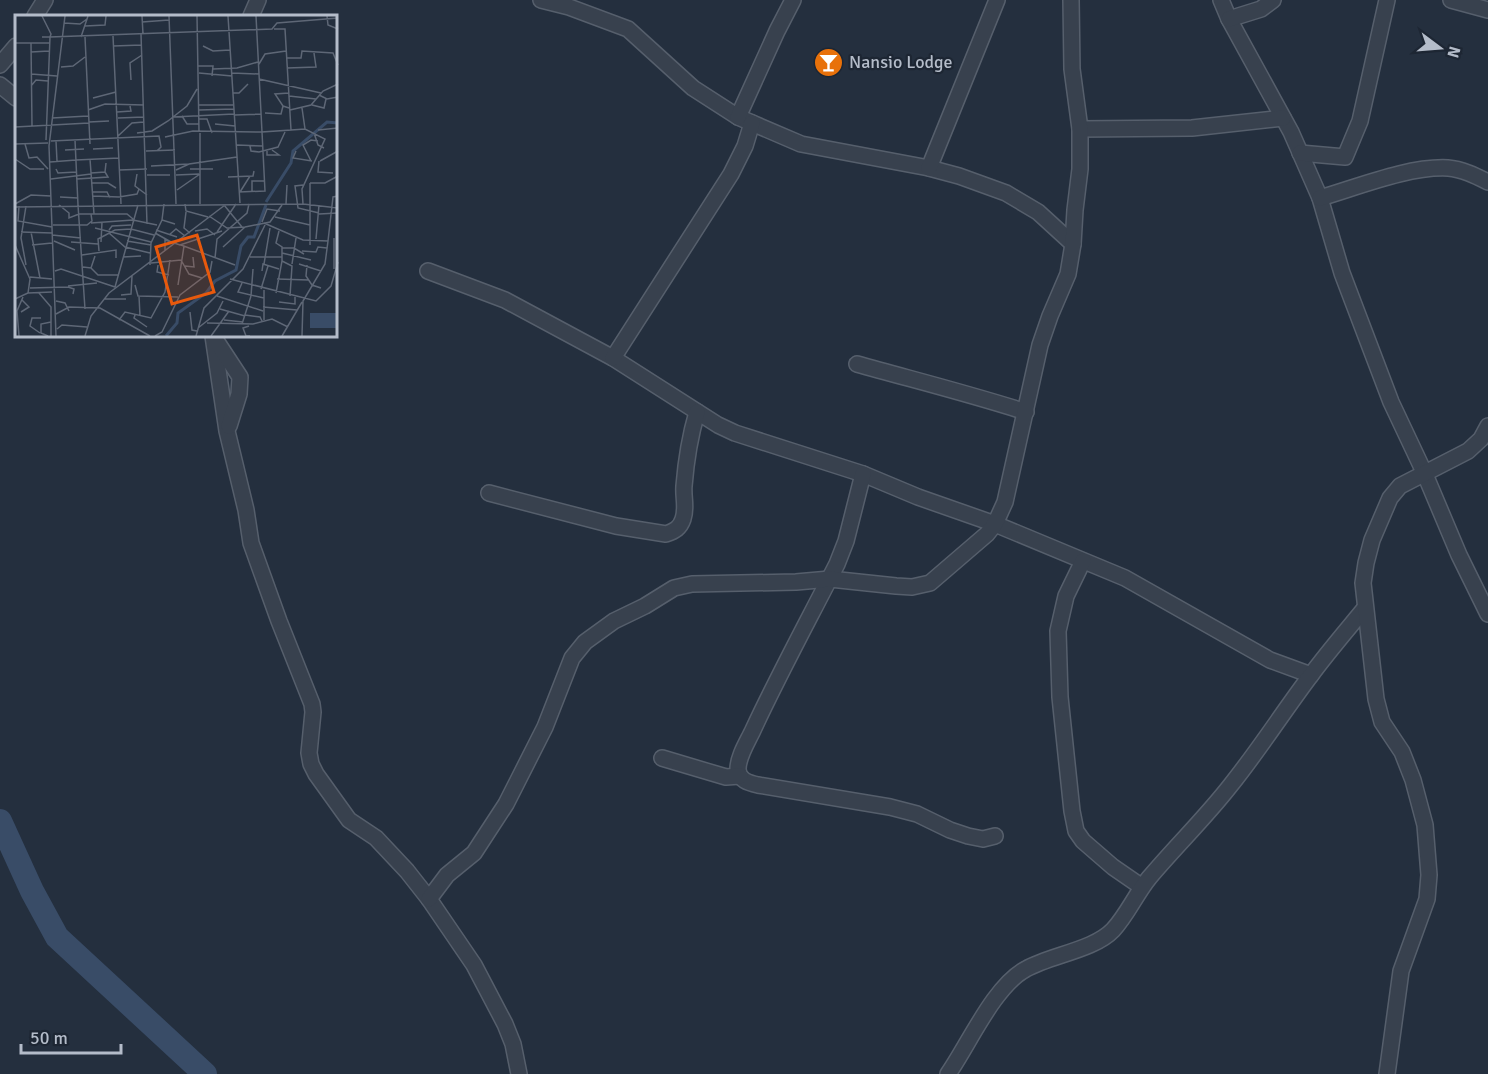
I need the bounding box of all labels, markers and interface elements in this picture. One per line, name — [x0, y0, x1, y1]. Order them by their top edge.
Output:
inset map — [15, 15, 338, 338]
north arrow — [1410, 18, 1470, 78]
text: N — [1442, 44, 1465, 60]
bar icon: Nansio Lodge — [812, 46, 844, 78]
place label: Nansio Lodge — [849, 51, 953, 73]
scale bar — [21, 1017, 122, 1055]
text: 50 m — [30, 1027, 68, 1049]

